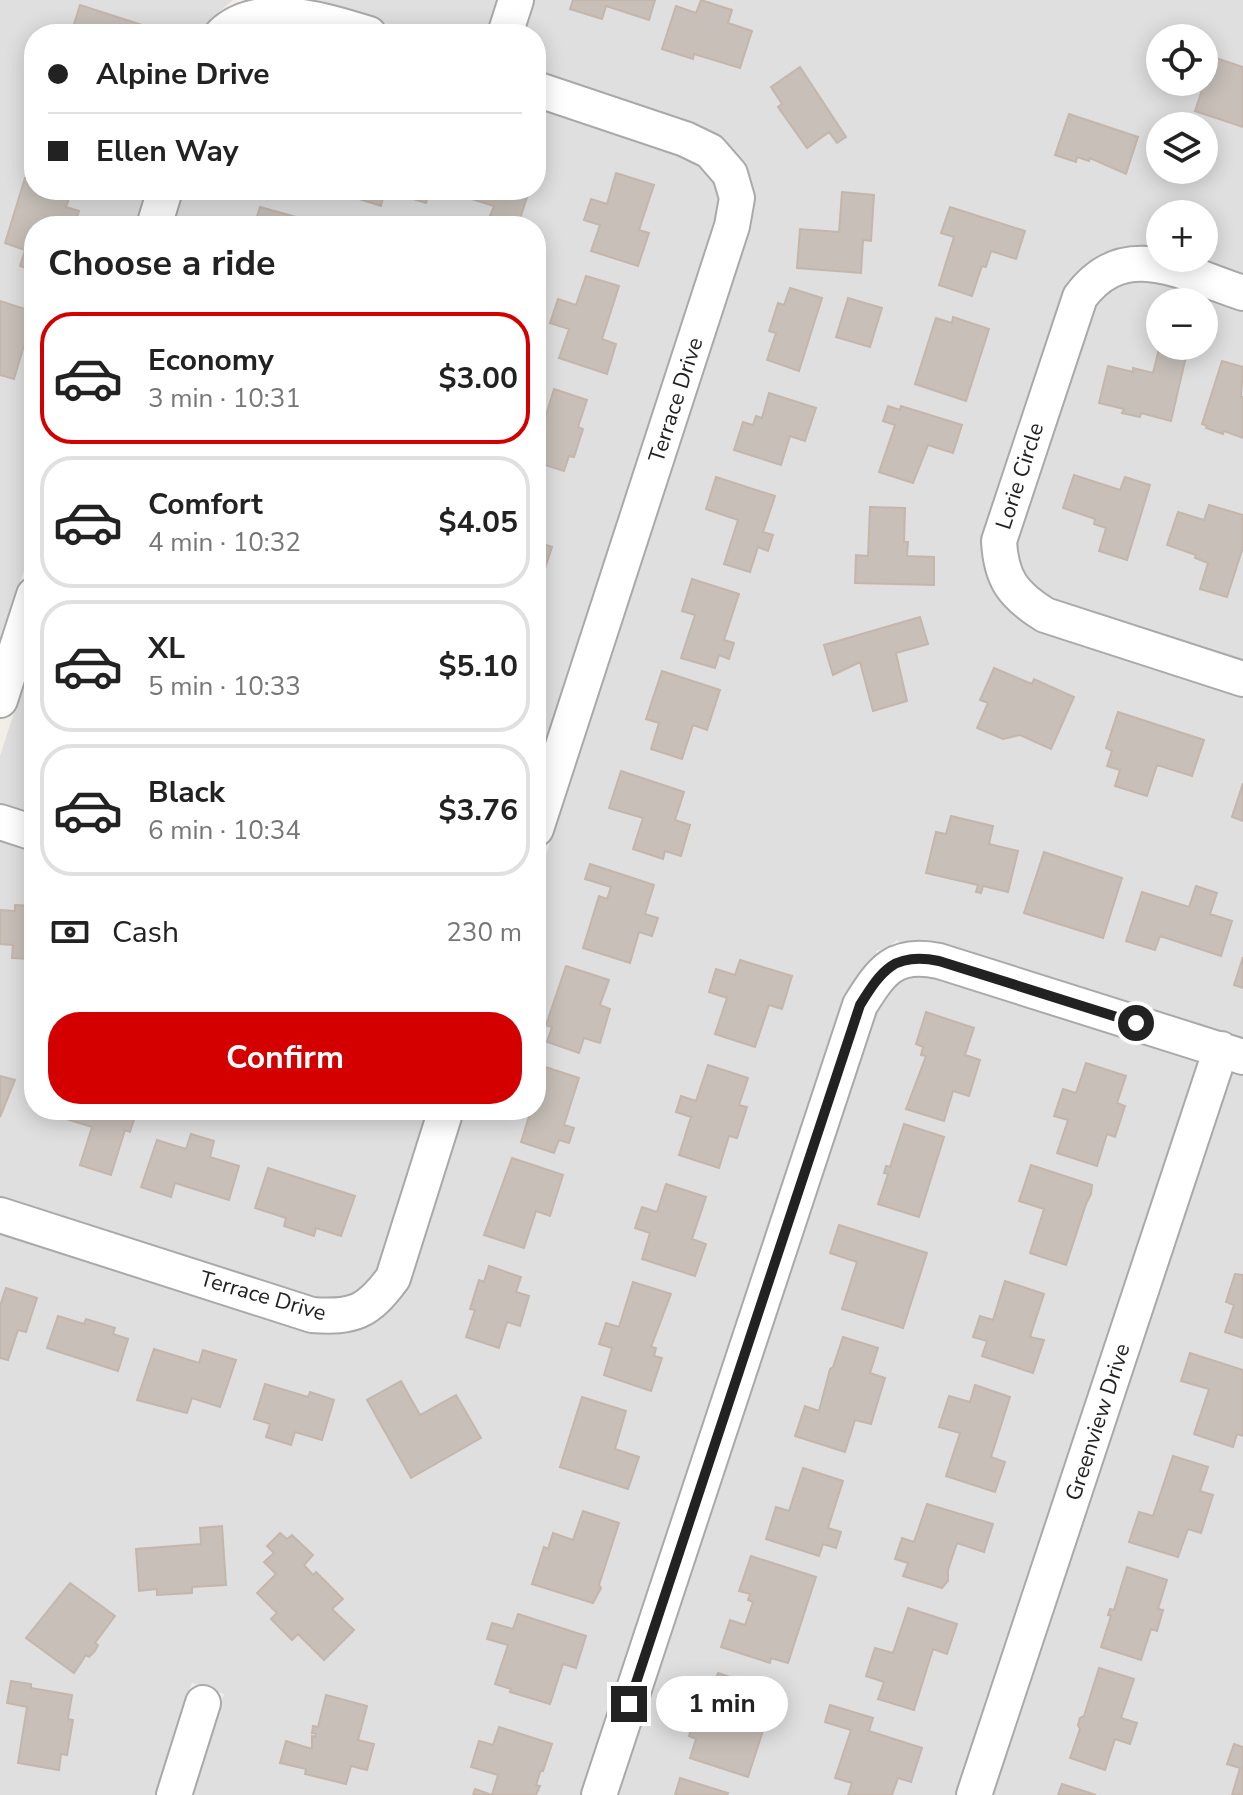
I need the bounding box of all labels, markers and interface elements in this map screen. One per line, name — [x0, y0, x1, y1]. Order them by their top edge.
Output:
map controls — [1146, 24, 1218, 360]
button: locate — [1146, 24, 1218, 96]
text: Alpine Drive — [96, 54, 270, 95]
button: layers — [1146, 112, 1218, 184]
text: Ellen Way — [96, 131, 238, 172]
button: + — [1146, 200, 1218, 272]
text: Choose a ride — [48, 239, 276, 288]
button: − — [1146, 288, 1218, 360]
street label: Terrace Drive — [642, 334, 710, 466]
text: Economy — [148, 340, 274, 381]
icon: car — [52, 342, 124, 414]
text: $3.00 — [439, 358, 518, 399]
text: 3 min · 10:31 — [148, 381, 301, 416]
street label: Lorie Circle — [989, 419, 1051, 533]
text: Comfort — [148, 484, 263, 525]
icon: car — [52, 486, 124, 558]
text: $4.05 — [439, 502, 518, 543]
text: 4 min · 10:32 — [148, 525, 301, 560]
text: XL — [148, 628, 185, 669]
icon: car — [52, 630, 124, 702]
text: $5.10 — [439, 646, 518, 687]
text: 5 min · 10:33 — [148, 669, 301, 704]
text: Black — [148, 772, 225, 813]
icon: car — [52, 774, 124, 846]
text: $3.76 — [439, 790, 518, 831]
text: 6 min · 10:34 — [148, 813, 301, 848]
icon: cash — [48, 910, 92, 954]
text: Cash — [112, 912, 179, 953]
text: 230 m — [446, 915, 522, 950]
route start — [1118, 1005, 1154, 1041]
button: Confirm — [48, 1012, 522, 1104]
street label: Terrace Drive — [196, 1264, 330, 1328]
street label: Greenview Drive — [1058, 1339, 1138, 1505]
callout: 1 min — [657, 1676, 789, 1732]
route end — [611, 1686, 647, 1722]
text: 1 min — [688, 1686, 756, 1721]

